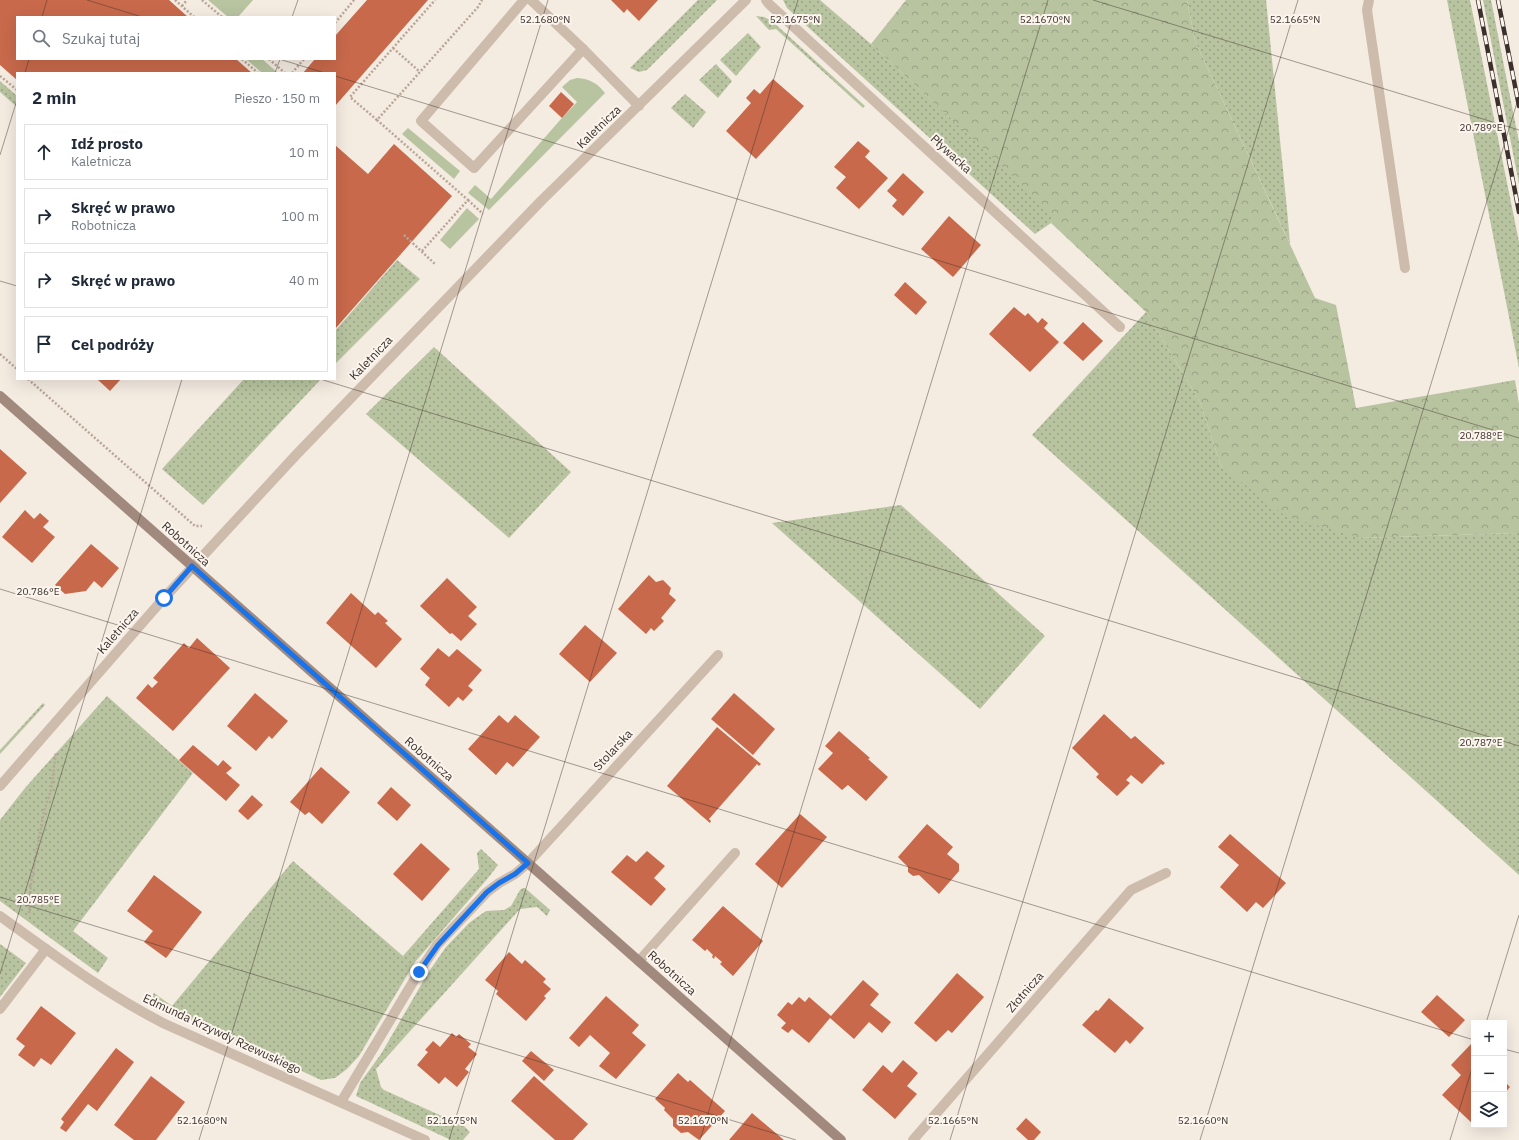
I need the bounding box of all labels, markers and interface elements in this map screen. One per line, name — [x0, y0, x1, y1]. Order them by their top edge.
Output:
text: 52.1680°N — [520, 13, 570, 26]
text: 52.1675°N — [770, 13, 820, 26]
text: 52.1670°N — [1020, 13, 1070, 26]
text: 52.1665°N — [1270, 13, 1320, 26]
search box — [16, 16, 336, 60]
icon: search — [30, 27, 52, 49]
text: Szukaj tutaj — [62, 29, 140, 48]
text: 2 min — [32, 87, 76, 109]
text: Pieszo · 150 m — [234, 90, 320, 107]
street label: Kaletnicza — [573, 101, 624, 151]
text: 20.789°E — [1459, 121, 1503, 134]
street label: Pływacka — [928, 131, 975, 177]
text: Idź prosto — [71, 134, 143, 153]
icon: ahead — [33, 141, 55, 163]
text: 10 m — [289, 144, 319, 161]
text: Kaletnicza — [71, 153, 131, 170]
text: Skręć w prawo — [71, 198, 175, 217]
icon: right — [33, 205, 55, 227]
text: 100 m — [281, 208, 319, 225]
text: Robotnicza — [71, 217, 136, 234]
icon: right — [33, 269, 55, 291]
text: Skręć w prawo — [71, 271, 175, 290]
text: 40 m — [289, 272, 319, 289]
street label: Kaletnicza — [346, 332, 396, 383]
icon: arrive — [33, 333, 55, 355]
text: Cel podróży — [71, 335, 154, 354]
text: 20.788°E — [1459, 429, 1503, 442]
street label: Robotnicza — [159, 518, 214, 570]
text: 20.786°E — [16, 585, 60, 598]
route start — [155, 589, 173, 607]
street label: Kaletnicza — [94, 604, 142, 657]
street label: Stolarska — [590, 726, 636, 773]
street label: Robotnicza — [402, 733, 457, 784]
text: 20.787°E — [1459, 736, 1503, 749]
text: 20.785°E — [16, 893, 60, 906]
street label: Robotnicza — [645, 947, 700, 999]
route end — [410, 963, 428, 981]
street label: Złotnicza — [1003, 968, 1047, 1015]
street label: Edmunda Krzywdy Rzewuskiego — [141, 990, 304, 1077]
map controls — [1471, 1020, 1507, 1128]
button: + — [1471, 1020, 1507, 1056]
button: − — [1471, 1056, 1507, 1092]
button: layers — [1471, 1092, 1507, 1128]
text: 52.1680°N — [177, 1114, 227, 1127]
text: 52.1675°N — [427, 1114, 477, 1127]
text: 52.1670°N — [678, 1114, 728, 1127]
text: 52.1665°N — [928, 1114, 978, 1127]
text: 52.1660°N — [1178, 1114, 1228, 1127]

